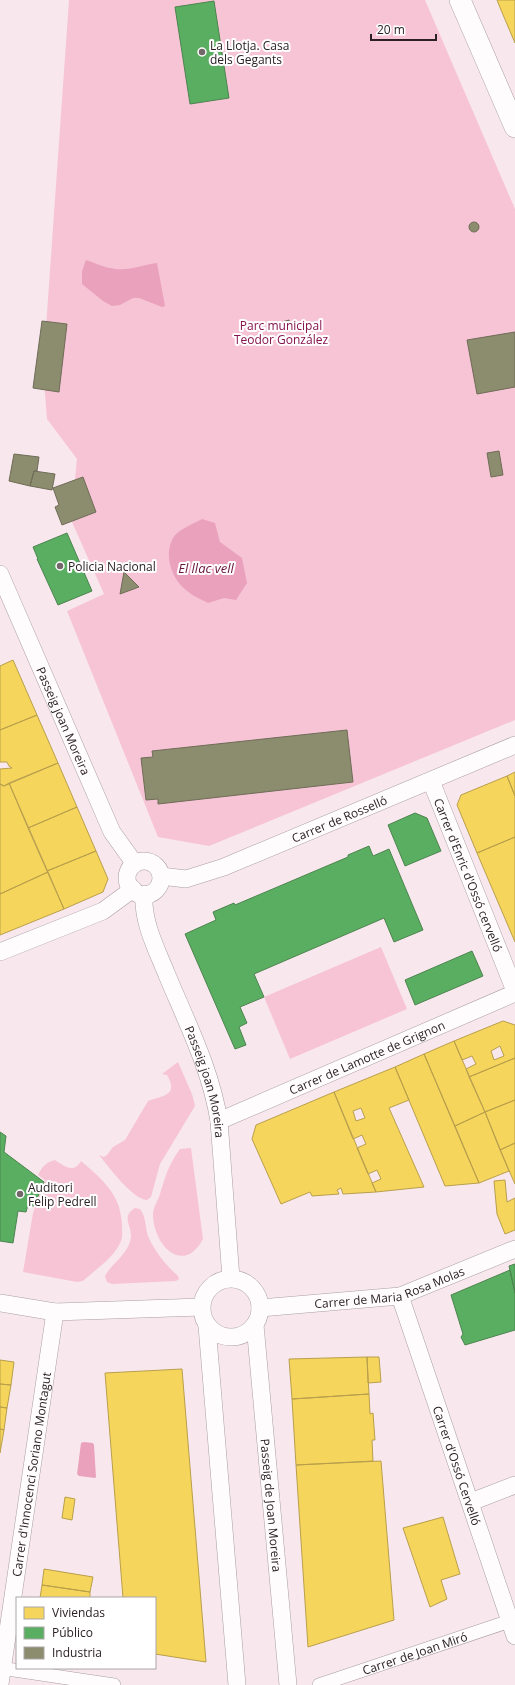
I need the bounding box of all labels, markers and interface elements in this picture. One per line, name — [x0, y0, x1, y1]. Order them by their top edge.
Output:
scale bar — [371, 16, 436, 42]
text: 20 m — [377, 21, 405, 38]
place label: La Llotja. Casa dels Gegants — [210, 37, 289, 68]
marker: La Llotja. Casa dels Gegants — [197, 47, 207, 57]
park label: Parc municipal Teodor González — [234, 317, 328, 348]
place label: Policia Nacional — [68, 558, 156, 575]
water label: El llac vell — [178, 559, 235, 577]
marker: Policia Nacional — [55, 561, 65, 571]
street label: Passeig joan Moreira — [33, 664, 95, 778]
street label: Carrer de Rosselló — [289, 791, 390, 846]
street label: Carrer d'Enric d'Ossó cervelló — [430, 795, 507, 954]
street label: Carrer de Lamotte de Grignon — [286, 1016, 447, 1098]
street label: Passeig joan Moreira — [181, 1023, 229, 1138]
place label: Auditori Felip Pedrell — [28, 1179, 96, 1210]
marker: Auditori Felip Pedrell — [15, 1189, 25, 1199]
street label: Carrer de Maria Rosa Molas — [314, 1262, 467, 1312]
street label: Carrer d'Innocenci Soriano Montagut — [7, 1371, 55, 1578]
street label: Carrer d'Ossó Cervelló — [429, 1404, 485, 1528]
street label: Passeig de Joan Moreira — [257, 1438, 286, 1573]
legend — [16, 1597, 156, 1669]
text: Viviendas — [52, 1604, 105, 1621]
text: Público — [52, 1624, 93, 1641]
street label: Carrer de Joan Miró — [360, 1627, 469, 1678]
text: Industria — [52, 1644, 102, 1661]

